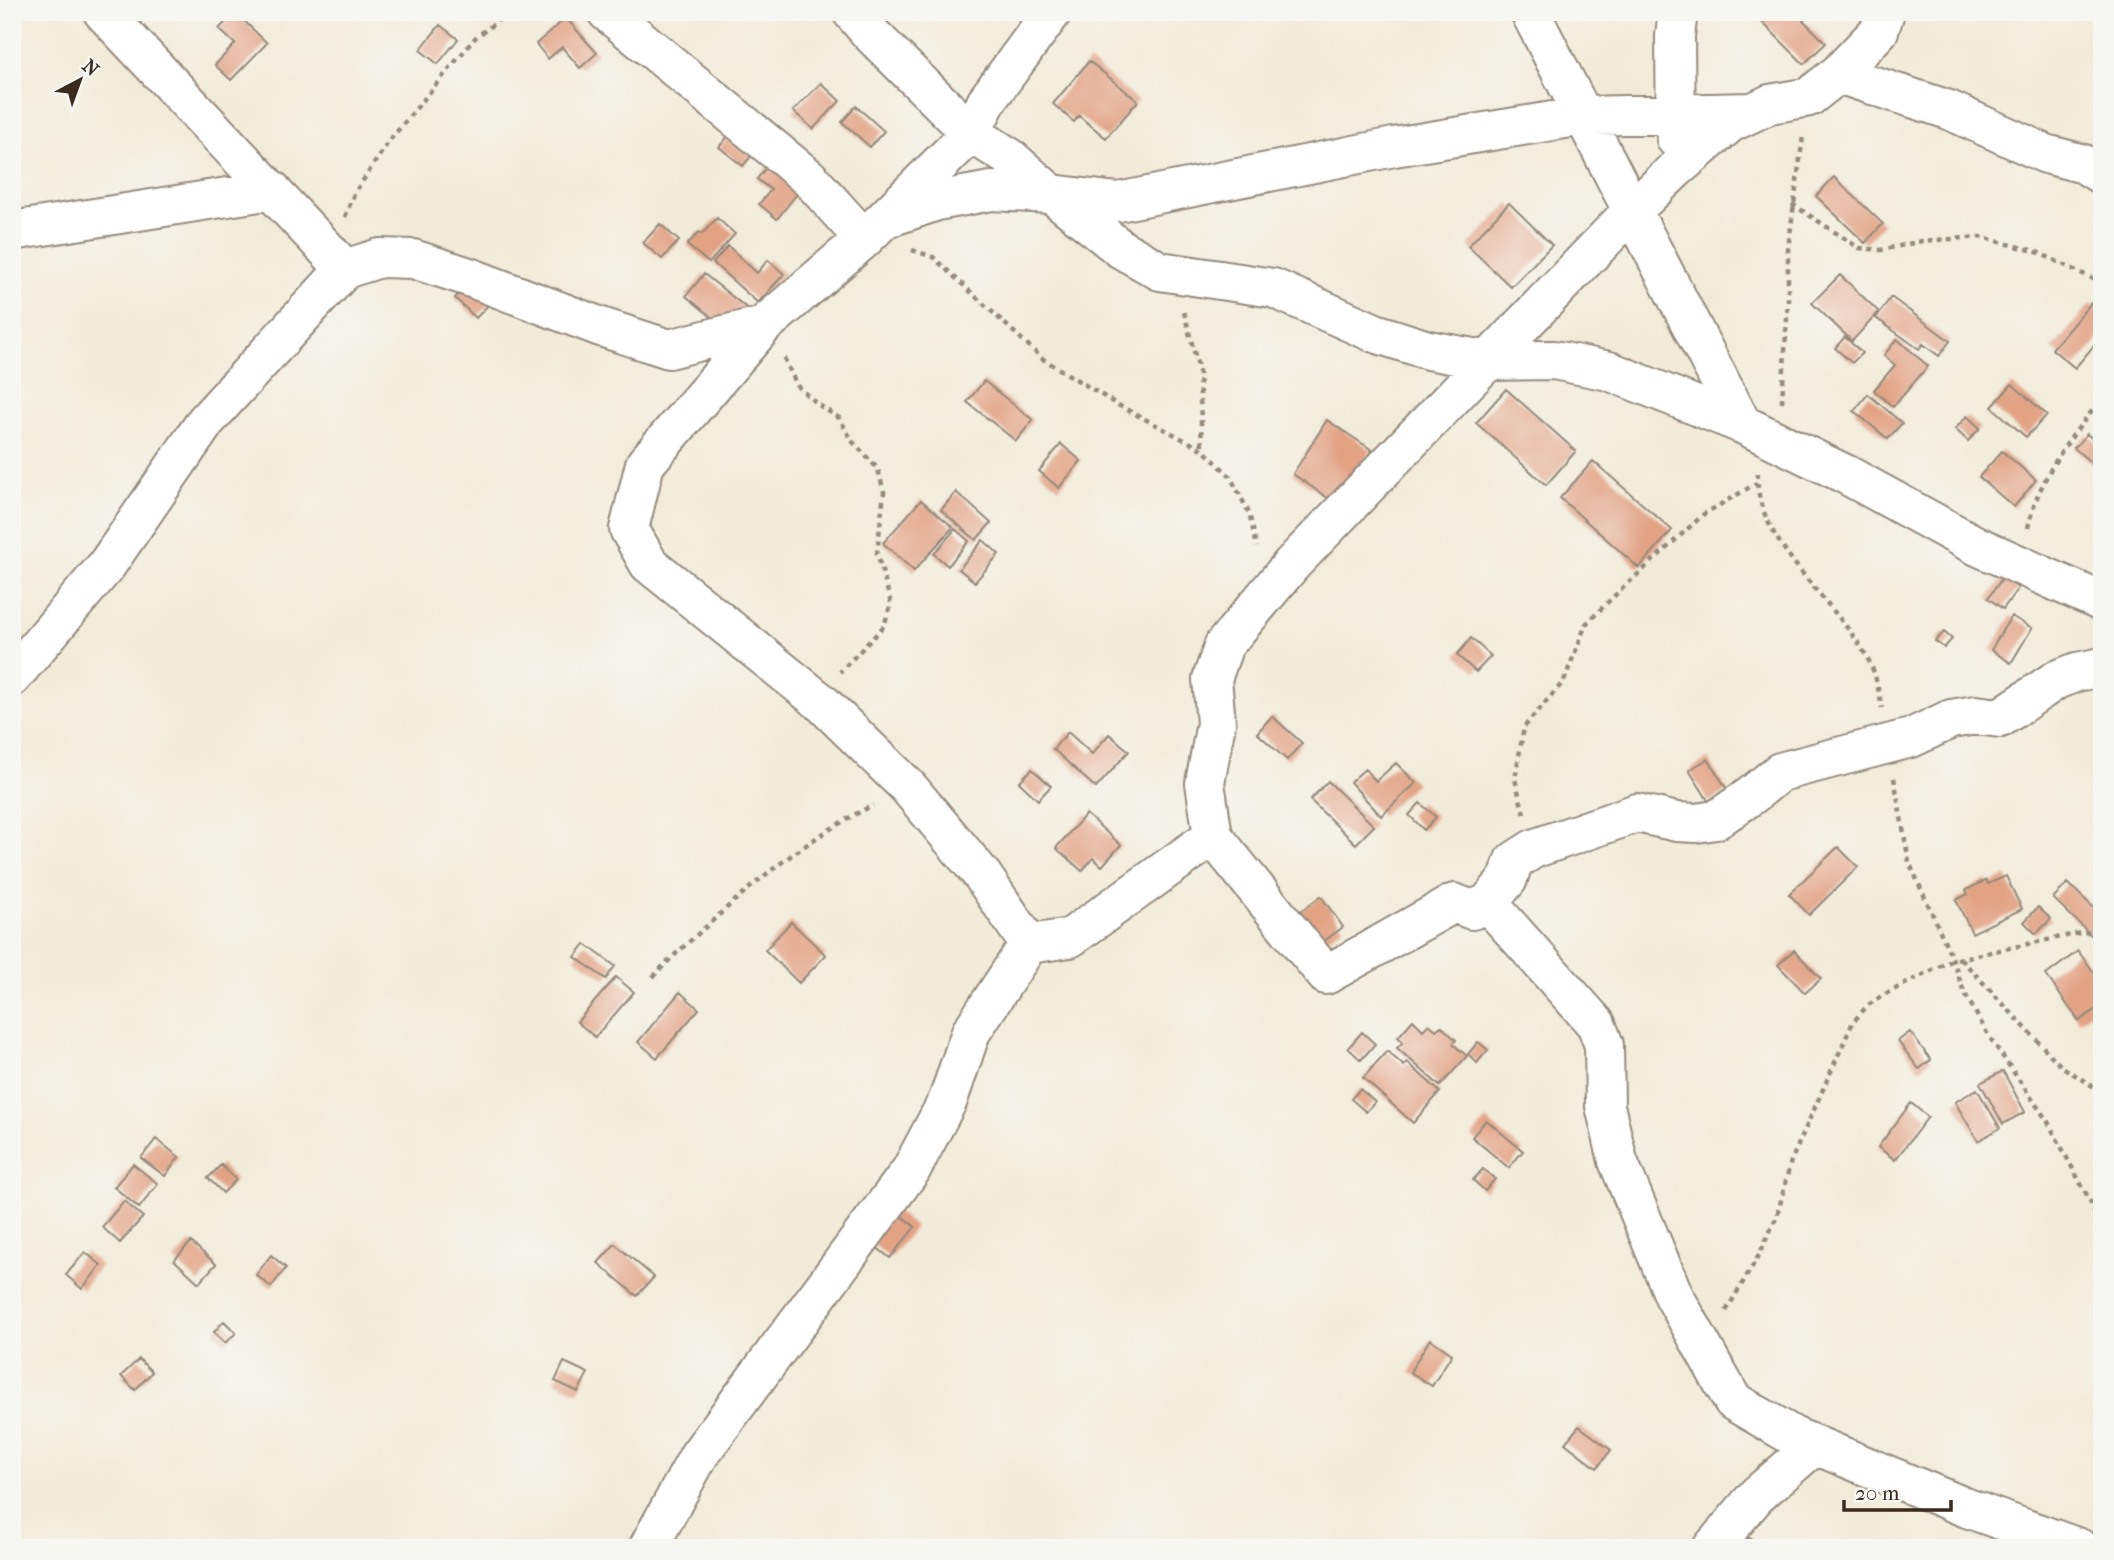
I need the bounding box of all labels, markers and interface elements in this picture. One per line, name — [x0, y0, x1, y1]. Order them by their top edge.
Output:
north arrow — [46, 46, 116, 116]
text: N — [78, 55, 104, 81]
scale bar — [1844, 1469, 1951, 1513]
text: 20 m — [1855, 1481, 1900, 1505]

